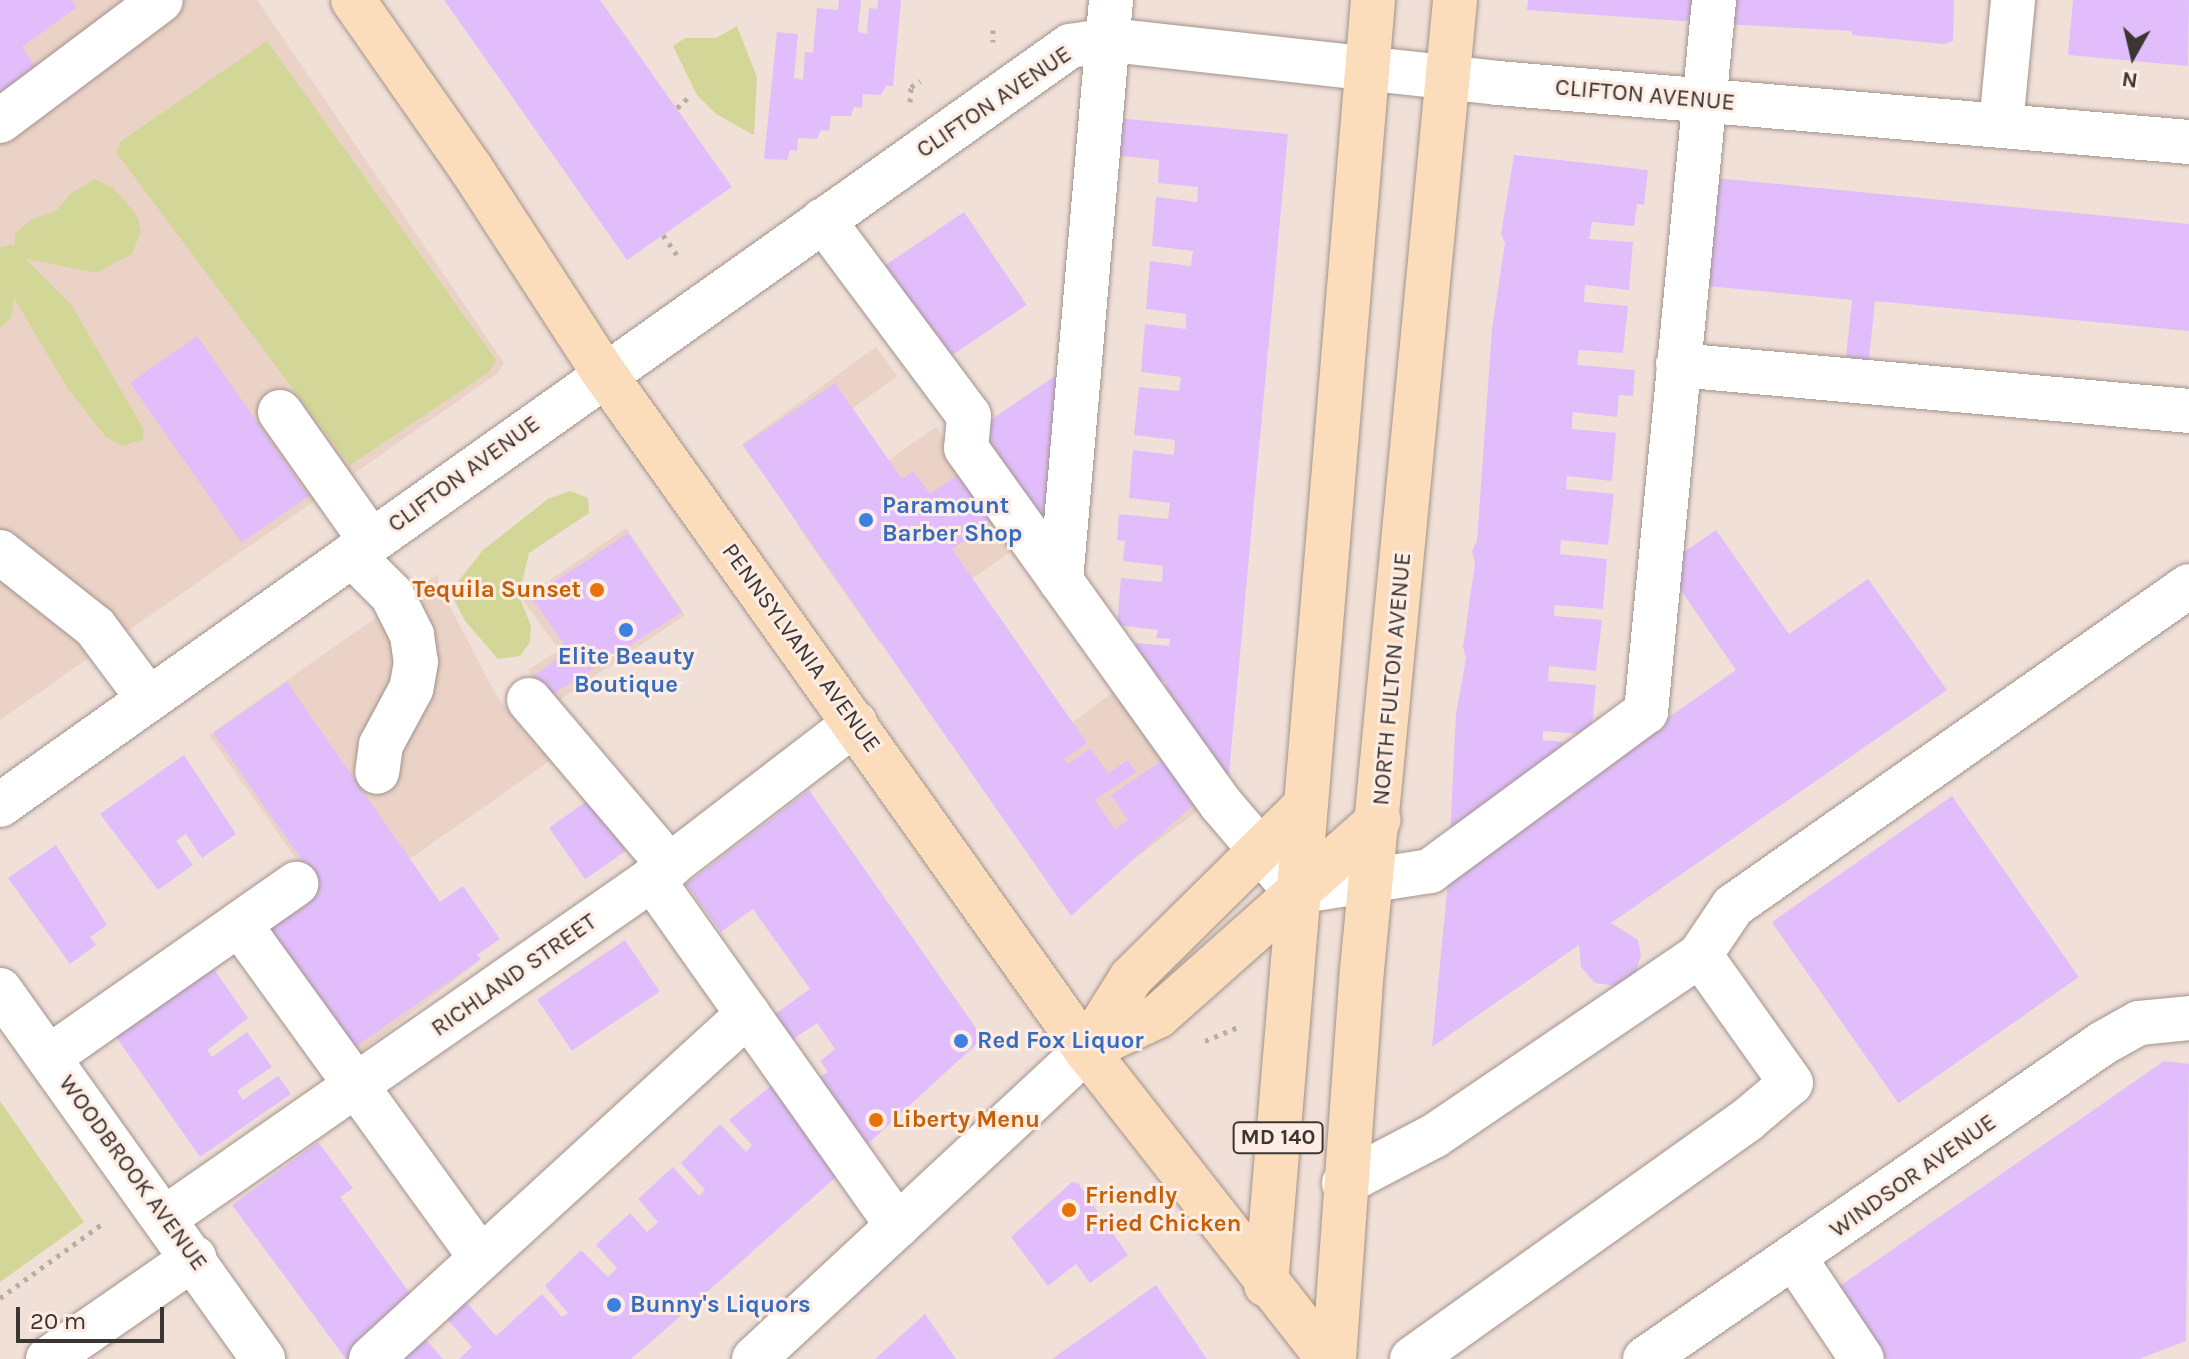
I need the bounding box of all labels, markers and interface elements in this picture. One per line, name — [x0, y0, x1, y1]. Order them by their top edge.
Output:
north arrow — [2093, 16, 2173, 96]
street label: CLIFTON AVENUE — [911, 40, 1077, 164]
text: N — [2120, 66, 2139, 94]
street label: CLIFTON AVENUE — [1554, 73, 1736, 117]
street label: CLIFTON AVENUE — [383, 409, 545, 539]
place label: Paramount Barber Shop — [882, 492, 1022, 548]
marker: Paramount Barber Shop — [857, 511, 875, 529]
street label: PENNSYLVANIA AVENUE — [715, 538, 887, 758]
street label: NORTH FULTON AVENUE — [1367, 551, 1417, 807]
place label: Tequila Sunset — [412, 576, 581, 604]
marker: Tequila Sunset — [588, 581, 606, 599]
marker: Elite Beauty Boutique — [617, 621, 635, 639]
place label: Elite Beauty Boutique — [558, 643, 694, 699]
street label: RICHLAND STREET — [426, 907, 602, 1043]
place label: Red Fox Liquor — [977, 1027, 1144, 1055]
marker: Red Fox Liquor — [952, 1032, 970, 1050]
street label: WOODBROOK AVENUE — [52, 1070, 214, 1276]
place label: Liberty Menu — [892, 1106, 1040, 1134]
street label: WINDSOR AVENUE — [1824, 1108, 2002, 1244]
marker: Liberty Menu — [867, 1111, 885, 1129]
road number: MD 140 — [1232, 1120, 1324, 1156]
place label: Friendly Fried Chicken — [1085, 1182, 1242, 1238]
marker: Friendly Fried Chicken — [1060, 1201, 1078, 1219]
scale bar — [20, 1291, 168, 1341]
place label: Bunny's Liquors — [630, 1291, 811, 1319]
marker: Bunny's Liquors — [605, 1296, 623, 1314]
text: 20 m — [30, 1307, 86, 1335]

